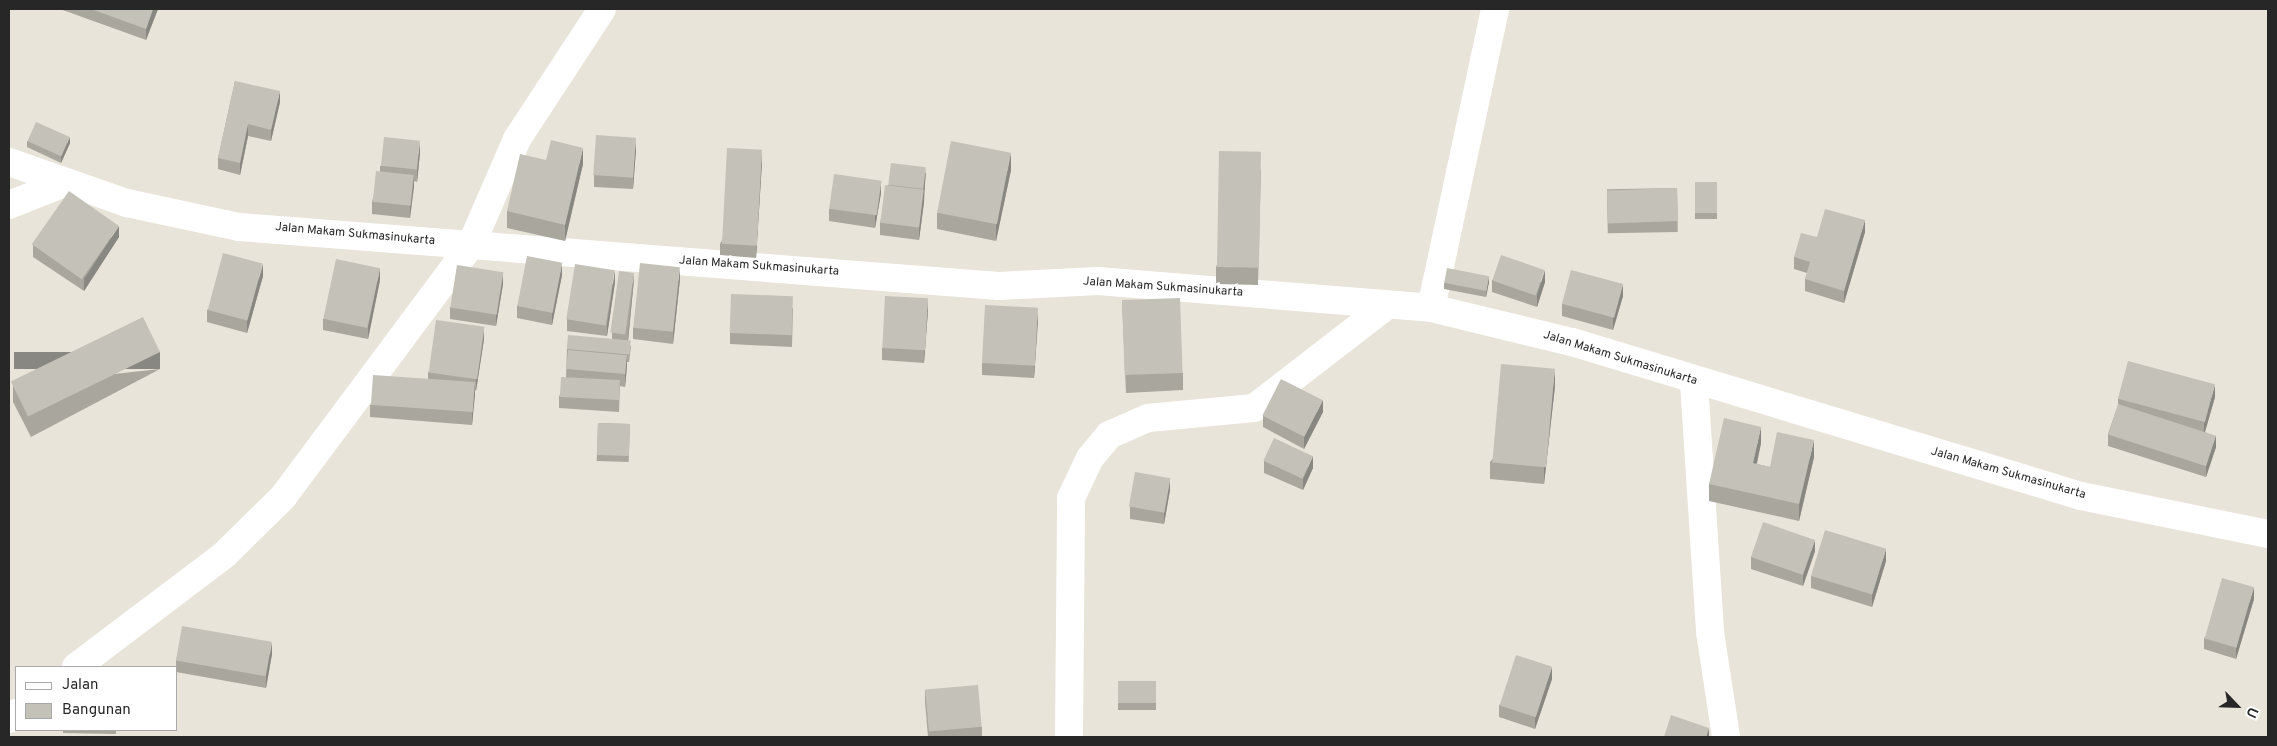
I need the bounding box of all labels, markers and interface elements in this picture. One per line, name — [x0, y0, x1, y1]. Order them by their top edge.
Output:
street label: Jalan Makam Sukmasinukarta — [274, 221, 436, 249]
street label: Jalan Makam Sukmasinukarta — [678, 254, 840, 280]
street label: Jalan Makam Sukmasinukarta — [1082, 275, 1244, 301]
street label: Jalan Makam Sukmasinukarta — [1541, 329, 1699, 389]
street label: Jalan Makam Sukmasinukarta — [1929, 445, 2087, 503]
legend — [15, 666, 178, 731]
text: Jalan — [62, 676, 99, 695]
north arrow — [2212, 681, 2262, 731]
text: Bangunan — [62, 701, 131, 720]
text: U — [2241, 704, 2261, 720]

